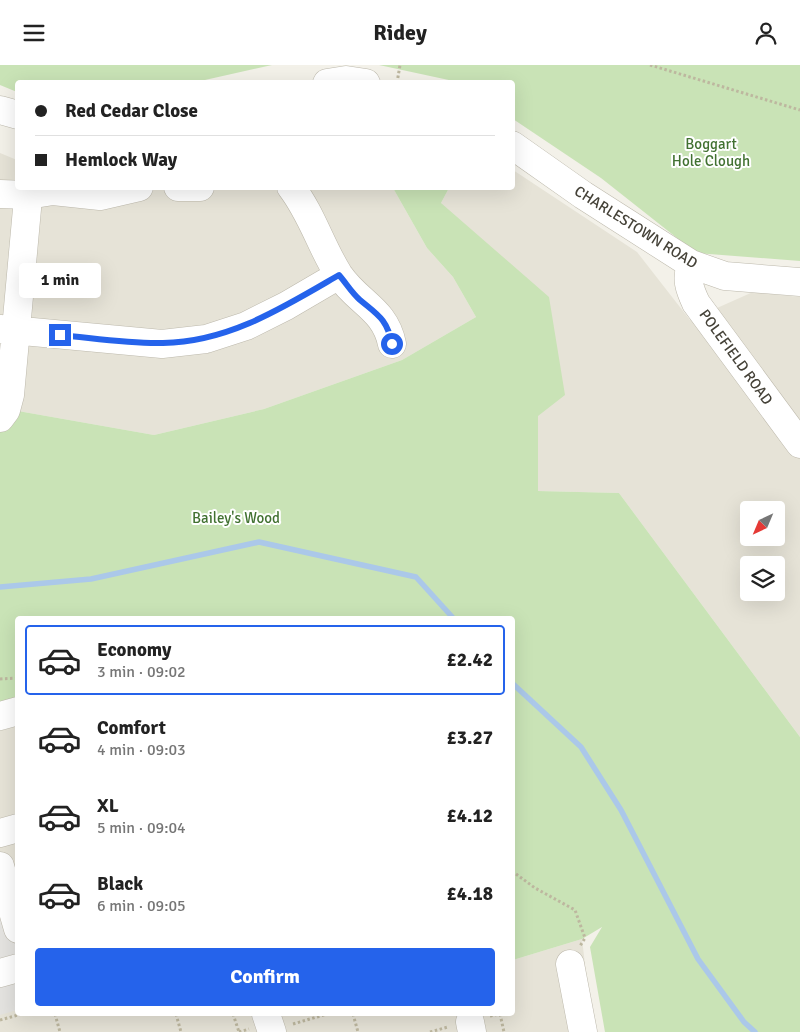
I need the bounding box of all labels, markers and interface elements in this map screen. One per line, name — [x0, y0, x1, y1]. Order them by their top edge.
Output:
icon: menu — [20, 19, 48, 47]
text: Ridey — [373, 19, 427, 46]
icon: person — [752, 19, 780, 47]
text: Red Cedar Close — [65, 99, 198, 123]
park label: Boggart Hole Clough — [672, 135, 750, 170]
text: Hemlock Way — [65, 148, 177, 172]
street label: CHARLESTOWN ROAD — [571, 182, 701, 272]
callout: 1 min — [19, 263, 101, 297]
text: 1 min — [41, 270, 79, 290]
street label: POLEFIELD ROAD — [695, 306, 777, 408]
route end — [49, 324, 71, 346]
route start — [381, 333, 403, 355]
north arrow — [740, 501, 785, 546]
map controls — [740, 501, 785, 601]
park label: Bailey's Wood — [192, 509, 280, 527]
button: layers — [740, 556, 785, 601]
icon: car — [37, 638, 82, 683]
text: Economy — [97, 638, 171, 662]
text: £2.42 — [447, 648, 493, 672]
text: 3 min · 09:02 — [97, 662, 186, 682]
icon: car — [37, 716, 82, 761]
text: Comfort — [97, 716, 166, 740]
text: £3.27 — [447, 726, 493, 750]
text: 4 min · 09:03 — [97, 740, 186, 760]
icon: car — [37, 794, 82, 839]
text: XL — [97, 794, 119, 818]
text: £4.12 — [447, 804, 493, 828]
text: 5 min · 09:04 — [97, 818, 186, 838]
icon: car — [37, 872, 82, 917]
text: Black — [97, 872, 143, 896]
text: £4.18 — [447, 882, 493, 906]
text: 6 min · 09:05 — [97, 896, 186, 916]
button: Confirm — [35, 948, 495, 1006]

